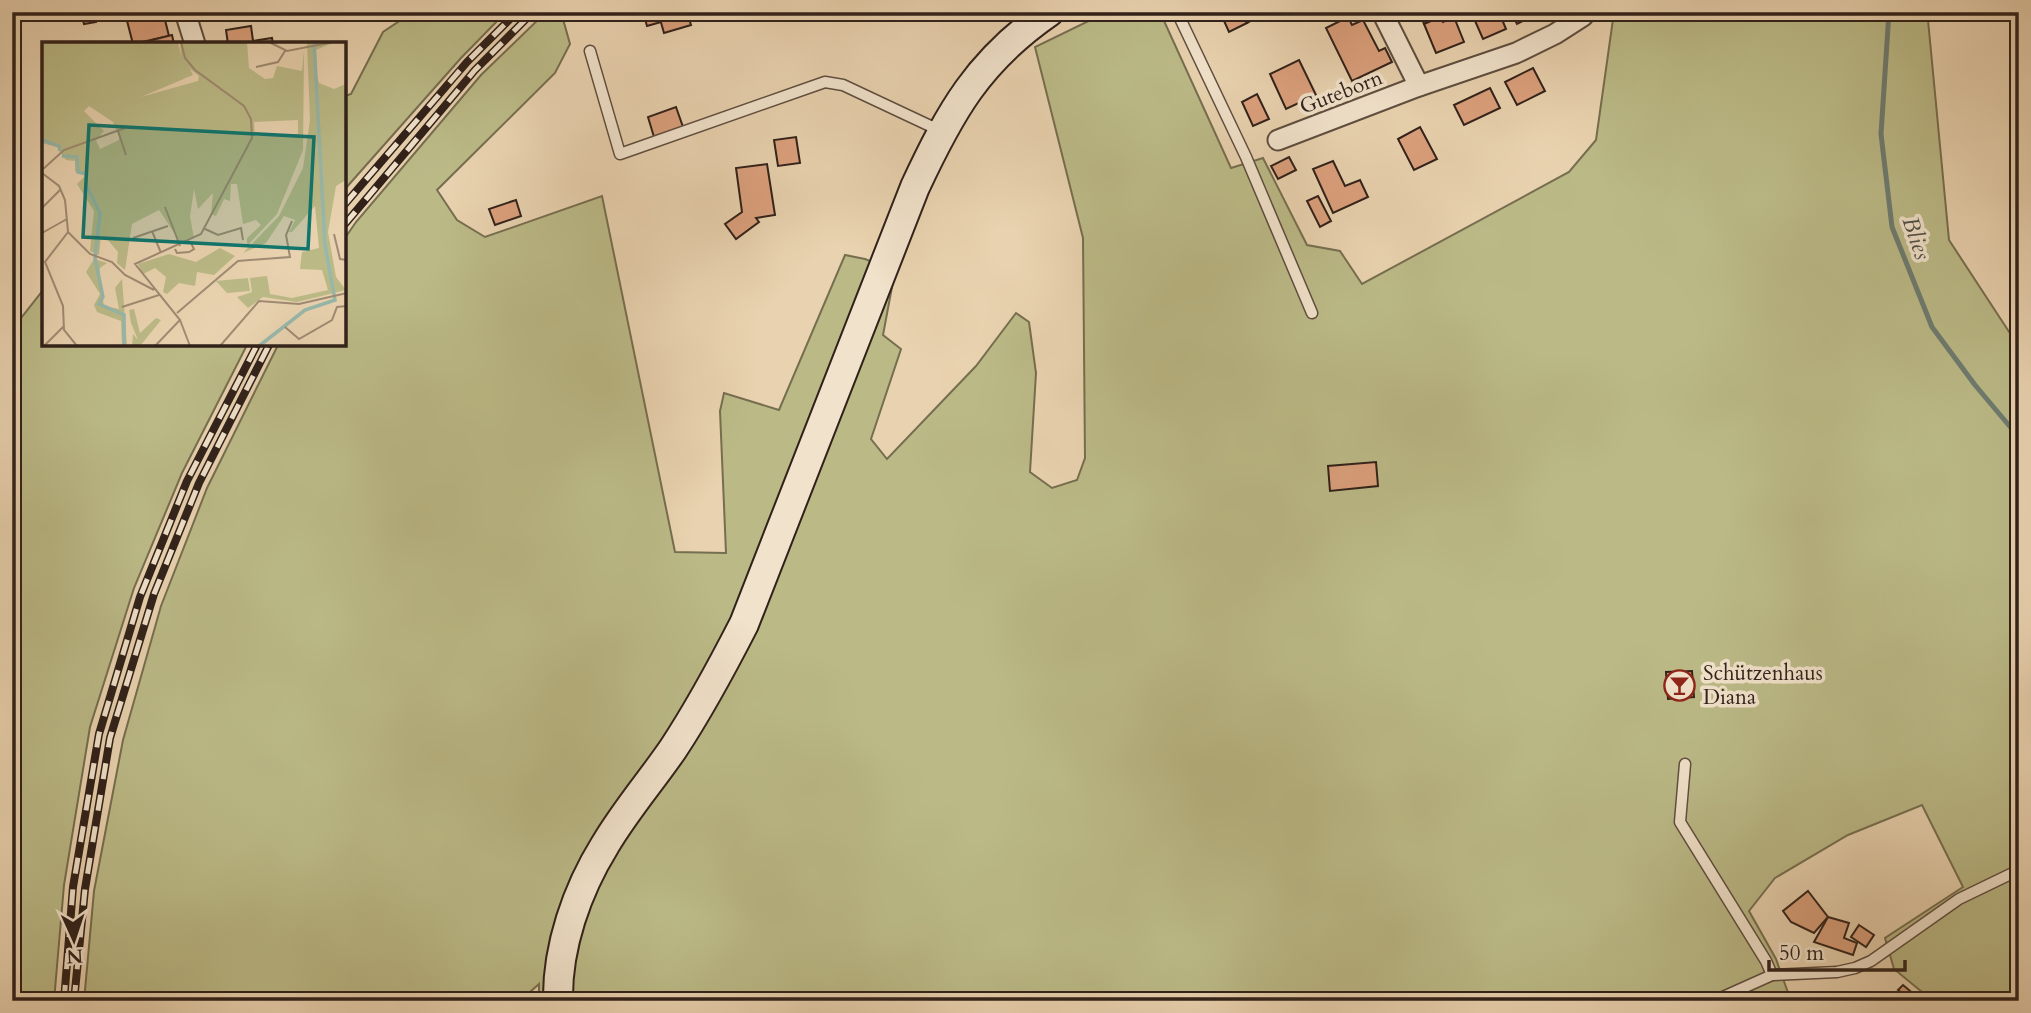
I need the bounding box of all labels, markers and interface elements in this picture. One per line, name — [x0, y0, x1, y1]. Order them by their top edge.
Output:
inset map — [42, 42, 346, 346]
street label: Guteborn — [1296, 63, 1387, 122]
water label: Blies — [1895, 212, 1938, 264]
place label: Schützenhaus Diana — [1703, 659, 1823, 712]
bar icon: Schützenhaus Diana — [1663, 668, 1697, 702]
north arrow — [38, 904, 108, 974]
scale bar — [1769, 929, 1905, 973]
text: 50 m — [1779, 939, 1824, 968]
text: N — [65, 943, 84, 969]

